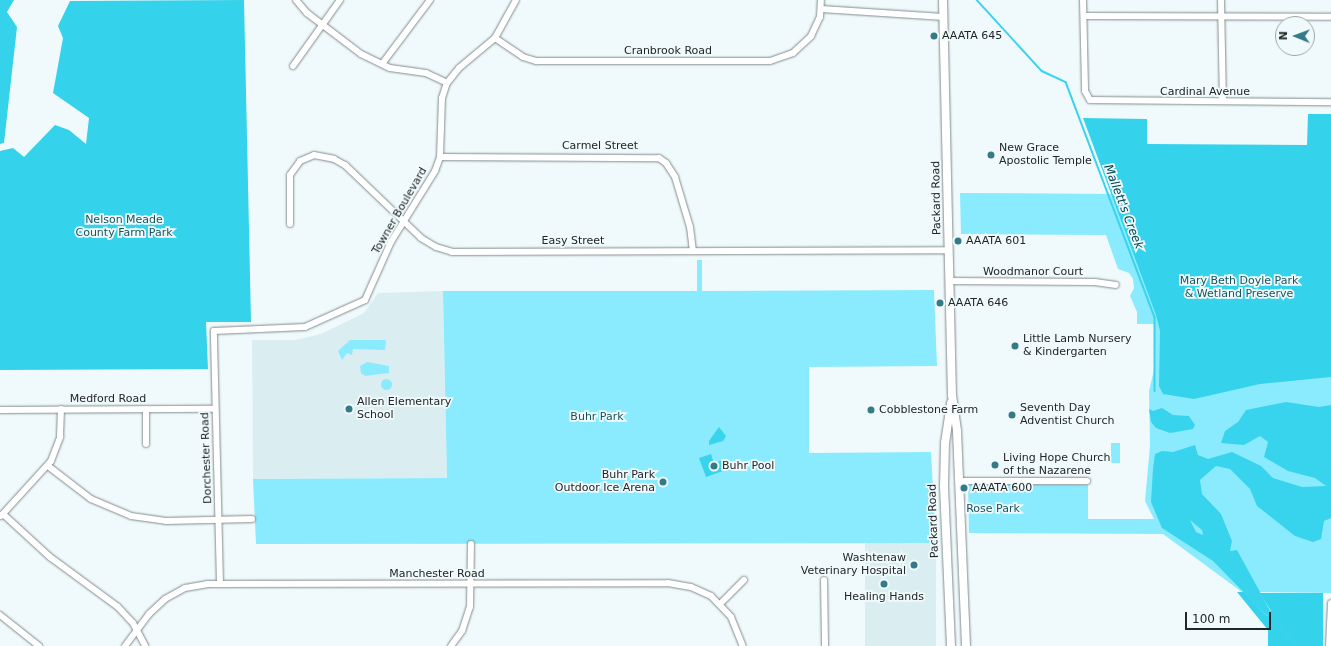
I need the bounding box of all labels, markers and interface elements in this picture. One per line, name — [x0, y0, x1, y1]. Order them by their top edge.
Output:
north arrow — [1275, 16, 1315, 56]
place label: AAATA 645 — [942, 29, 1002, 43]
marker: AAATA 645 — [929, 31, 939, 41]
text: N — [1277, 31, 1290, 41]
street label: Cranbrook Road — [624, 44, 712, 58]
street label: Cardinal Avenue — [1160, 85, 1250, 99]
street label: Carmel Street — [562, 139, 638, 153]
place label: New Grace Apostolic Temple — [999, 142, 1092, 168]
marker: New Grace Apostolic Temple — [986, 150, 996, 160]
street label: Packard Road — [930, 161, 944, 235]
water label: Mallett's Creek — [1100, 163, 1146, 251]
street label: Towner Boulevard — [370, 165, 430, 257]
park label: Nelson Meade County Farm Park — [75, 214, 173, 240]
street label: Easy Street — [542, 234, 604, 248]
place label: AAATA 601 — [966, 234, 1026, 248]
marker: AAATA 601 — [953, 236, 963, 246]
street label: Woodmanor Court — [983, 265, 1083, 279]
park label: Mary Beth Doyle Park & Wetland Preserve — [1180, 275, 1298, 301]
place label: AAATA 646 — [948, 296, 1008, 310]
marker: AAATA 646 — [935, 298, 945, 308]
place label: Little Lamb Nursery & Kindergarten — [1023, 333, 1131, 359]
marker: Little Lamb Nursery & Kindergarten — [1010, 341, 1020, 351]
street label: Medford Road — [70, 392, 146, 406]
place label: Allen Elementary School — [357, 396, 451, 422]
place label: Seventh Day Adventist Church — [1020, 402, 1114, 428]
place label: Cobblestone Farm — [879, 403, 978, 417]
marker: Allen Elementary School — [344, 404, 354, 414]
marker: Cobblestone Farm — [866, 405, 876, 415]
park label: Buhr Park — [570, 410, 624, 424]
marker: Seventh Day Adventist Church — [1007, 410, 1017, 420]
street label: Dorchester Road — [199, 412, 215, 504]
place label: Living Hope Church of the Nazarene — [1003, 452, 1110, 478]
place label: Buhr Pool — [722, 459, 774, 473]
marker: Living Hope Church of the Nazarene — [990, 460, 1000, 470]
marker: Buhr Pool — [709, 461, 719, 471]
place label: Buhr Park Outdoor Ice Arena — [555, 469, 655, 495]
marker: Buhr Park Outdoor Ice Arena — [658, 477, 668, 487]
place label: AAATA 600 — [972, 481, 1032, 495]
marker: AAATA 600 — [959, 483, 969, 493]
street label: Packard Road — [926, 484, 942, 558]
park label: Rose Park — [966, 502, 1020, 516]
place label: Washtenaw Veterinary Hospital — [801, 552, 906, 578]
marker: Washtenaw Veterinary Hospital — [909, 560, 919, 570]
street label: Manchester Road — [389, 567, 485, 581]
marker: Healing Hands — [879, 579, 889, 589]
place label: Healing Hands — [844, 590, 924, 604]
scale bar — [1187, 604, 1273, 630]
text: 100 m — [1192, 612, 1230, 626]

